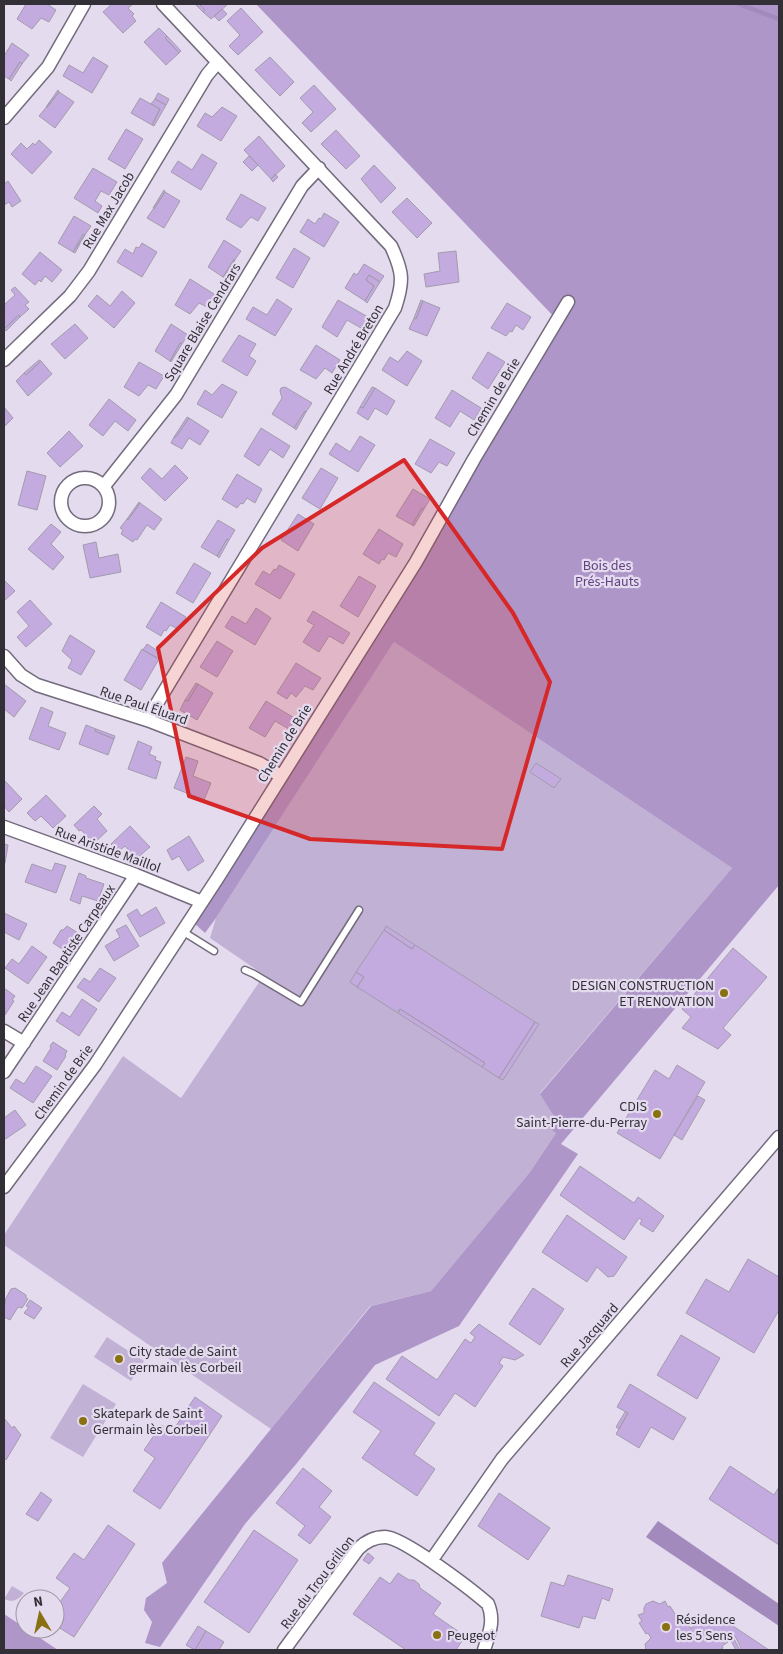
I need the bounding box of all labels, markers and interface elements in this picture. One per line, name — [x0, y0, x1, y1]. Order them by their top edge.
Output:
street label: Rue Max Jacob — [78, 168, 140, 253]
street label: Square Blaise Cendrars — [160, 259, 246, 385]
street label: Rue André Breton — [319, 300, 389, 399]
street label: Chemin de Brie — [462, 354, 525, 441]
park label: Bois des Prés-Hauts — [575, 556, 639, 592]
street label: Rue Paul Éluard — [97, 682, 190, 730]
street label: Chemin de Brie — [253, 700, 317, 787]
street label: Rue Aristide Maillol — [52, 821, 164, 879]
street label: Rue Jean Baptiste Carpeaux — [13, 880, 121, 1027]
place label: DESIGN CONSTRUCTION ET RENOVATION — [571, 976, 714, 1012]
marker: DESIGN CONSTRUCTION ET RENOVATION — [718, 987, 730, 999]
street label: Chemin de Brie — [30, 1041, 98, 1124]
place label: CDIS Saint-Pierre-du-Perray — [516, 1097, 647, 1133]
marker: CDIS Saint-Pierre-du-Perray — [651, 1108, 663, 1120]
street label: Rue Jacquard — [556, 1299, 624, 1372]
place label: City stade de Saint germain lès Corbeil — [129, 1342, 242, 1378]
marker: City stade de Saint germain lès Corbeil — [113, 1353, 125, 1365]
place label: Skatepark de Saint Germain lès Corbeil — [93, 1404, 208, 1440]
marker: Skatepark de Saint Germain lès Corbeil — [77, 1415, 89, 1427]
street label: Rue du Trou Grillon — [276, 1532, 360, 1634]
north arrow — [15, 1589, 65, 1639]
text: N — [32, 1592, 44, 1613]
place label: Résidence les 5 Sens — [676, 1610, 736, 1646]
marker: Résidence les 5 Sens — [660, 1621, 672, 1633]
place label: Peugeot — [447, 1626, 495, 1646]
marker: Peugeot — [431, 1629, 443, 1641]

